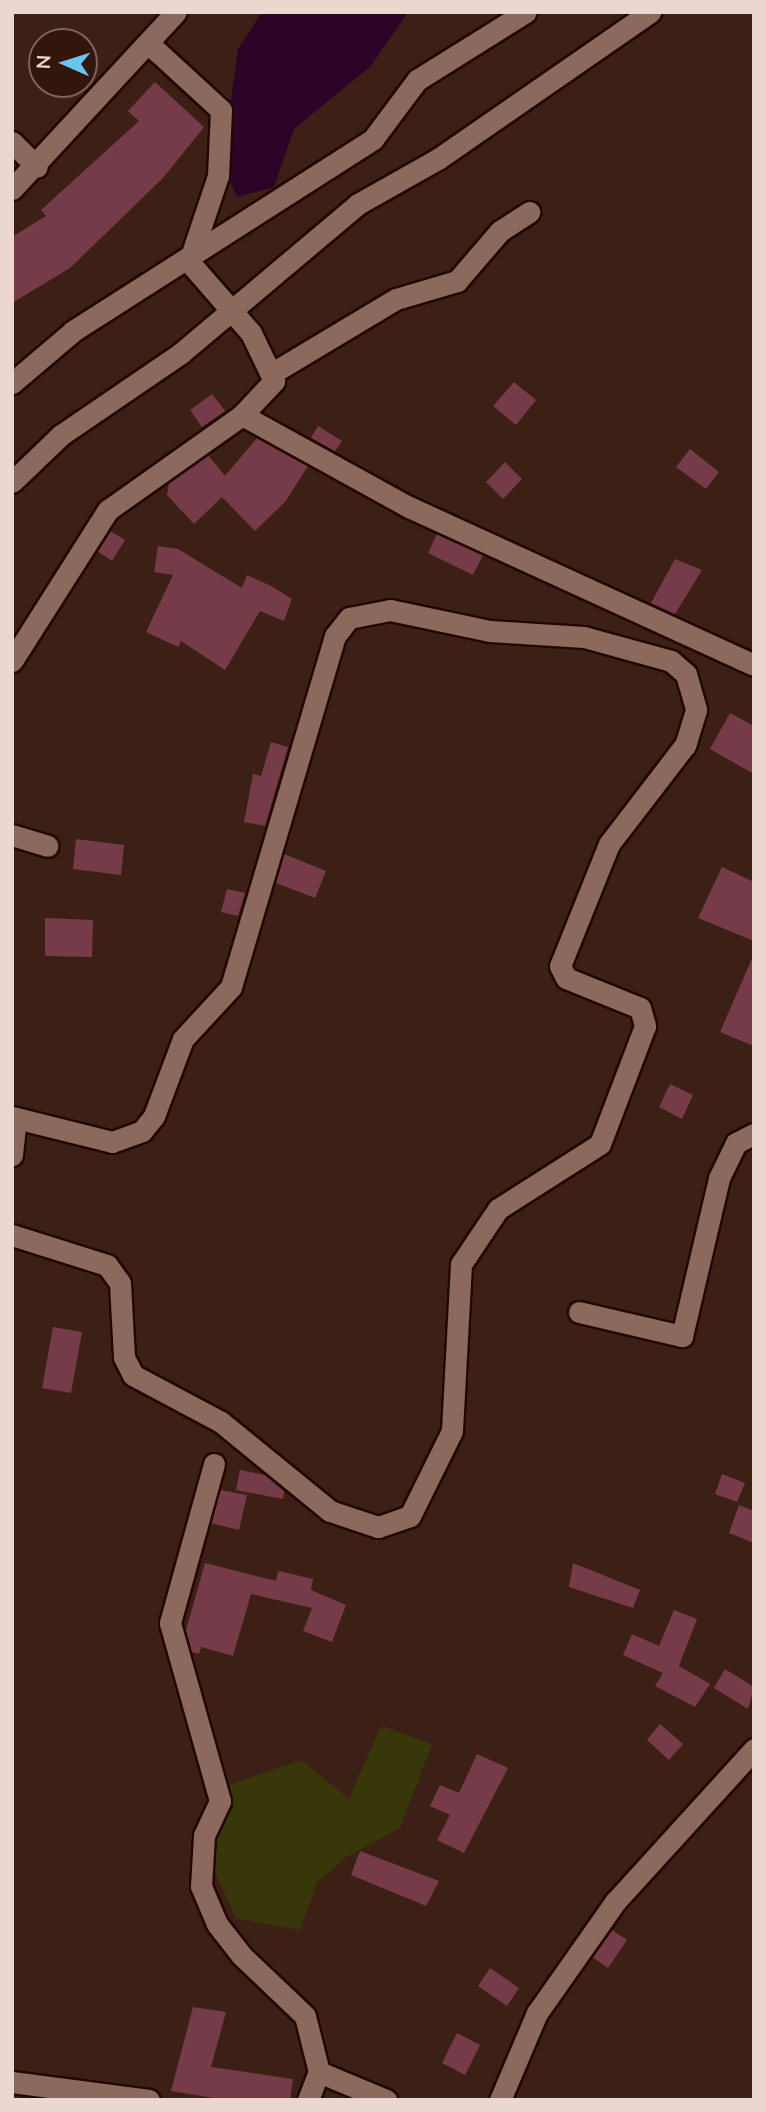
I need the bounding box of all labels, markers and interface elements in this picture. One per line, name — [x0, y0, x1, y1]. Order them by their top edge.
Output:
north arrow — [28, 28, 98, 98]
text: N — [31, 54, 57, 70]

